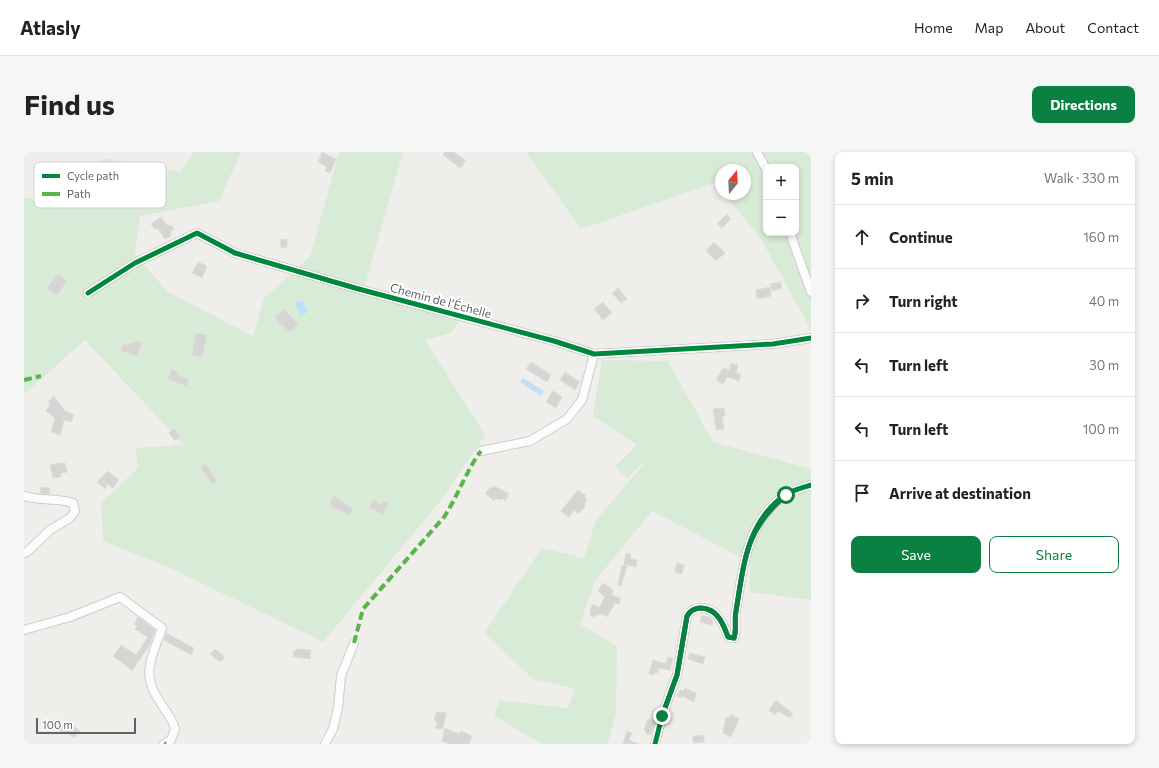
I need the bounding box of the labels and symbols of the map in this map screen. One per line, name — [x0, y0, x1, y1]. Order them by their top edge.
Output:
legend — [34, 162, 166, 208]
north arrow — [715, 164, 751, 200]
text: Cycle path — [67, 169, 119, 182]
text: Path — [67, 187, 90, 200]
street label: Chemin de l’Échelle — [389, 280, 493, 320]
route start — [777, 486, 795, 504]
route end — [653, 707, 671, 725]
scale bar — [36, 716, 136, 735]

